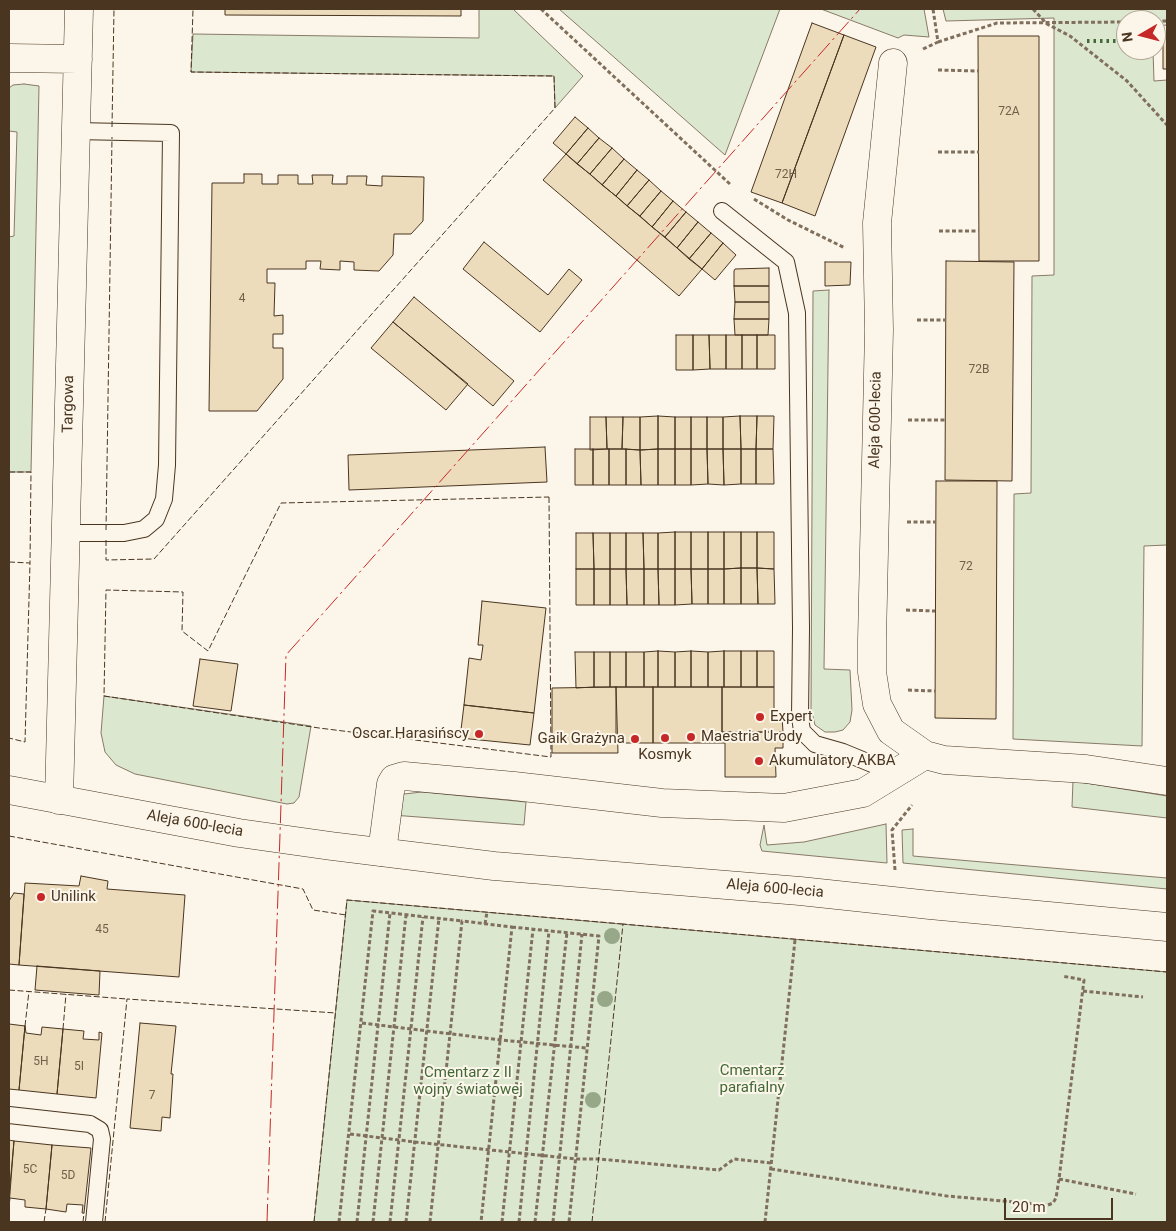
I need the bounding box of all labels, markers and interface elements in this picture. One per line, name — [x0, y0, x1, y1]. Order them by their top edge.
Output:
north arrow — [1116, 10, 1166, 60]
text: N — [1119, 31, 1136, 43]
house number: 72A — [998, 105, 1020, 119]
house number: 72H — [775, 168, 797, 182]
house number: 4 — [239, 292, 245, 306]
house number: 72B — [969, 363, 989, 377]
street label: Aleja 600-lecia — [866, 371, 886, 469]
street label: Targowa — [59, 375, 79, 433]
house number: 72 — [959, 560, 973, 574]
place label: Expert — [770, 708, 813, 726]
marker: Expert — [754, 711, 766, 723]
place label: Oscar Harasińscy — [352, 725, 469, 743]
marker: Oscar Harasińscy — [473, 728, 485, 740]
place label: Maestria Urody — [701, 728, 802, 746]
place label: Gaik Grażyna — [538, 730, 625, 748]
marker: Maestria Urody — [685, 731, 697, 743]
marker: Kosmyk — [659, 732, 671, 744]
marker: Gaik Grażyna — [629, 733, 641, 745]
place label: Kosmyk — [638, 746, 692, 764]
place label: Akumulatory AKBA — [769, 752, 896, 770]
marker: Akumulatory AKBA — [753, 755, 765, 767]
street label: Aleja 600-lecia — [145, 807, 245, 841]
street label: Aleja 600-lecia — [726, 876, 824, 902]
place label: Unilink — [51, 888, 96, 906]
marker: Unilink — [35, 891, 47, 903]
house number: 45 — [95, 923, 109, 937]
house number: 5H — [33, 1055, 49, 1069]
house number: 5I — [74, 1060, 84, 1074]
park label: Cmentarz parafialny — [719, 1062, 785, 1097]
park label: Cmentarz z II wojny światowej — [413, 1064, 523, 1099]
house number: 7 — [149, 1089, 155, 1103]
house number: 5C — [23, 1163, 37, 1177]
house number: 5D — [61, 1169, 75, 1183]
scale bar — [1006, 1188, 1115, 1220]
text: 20 m — [1012, 1198, 1046, 1216]

